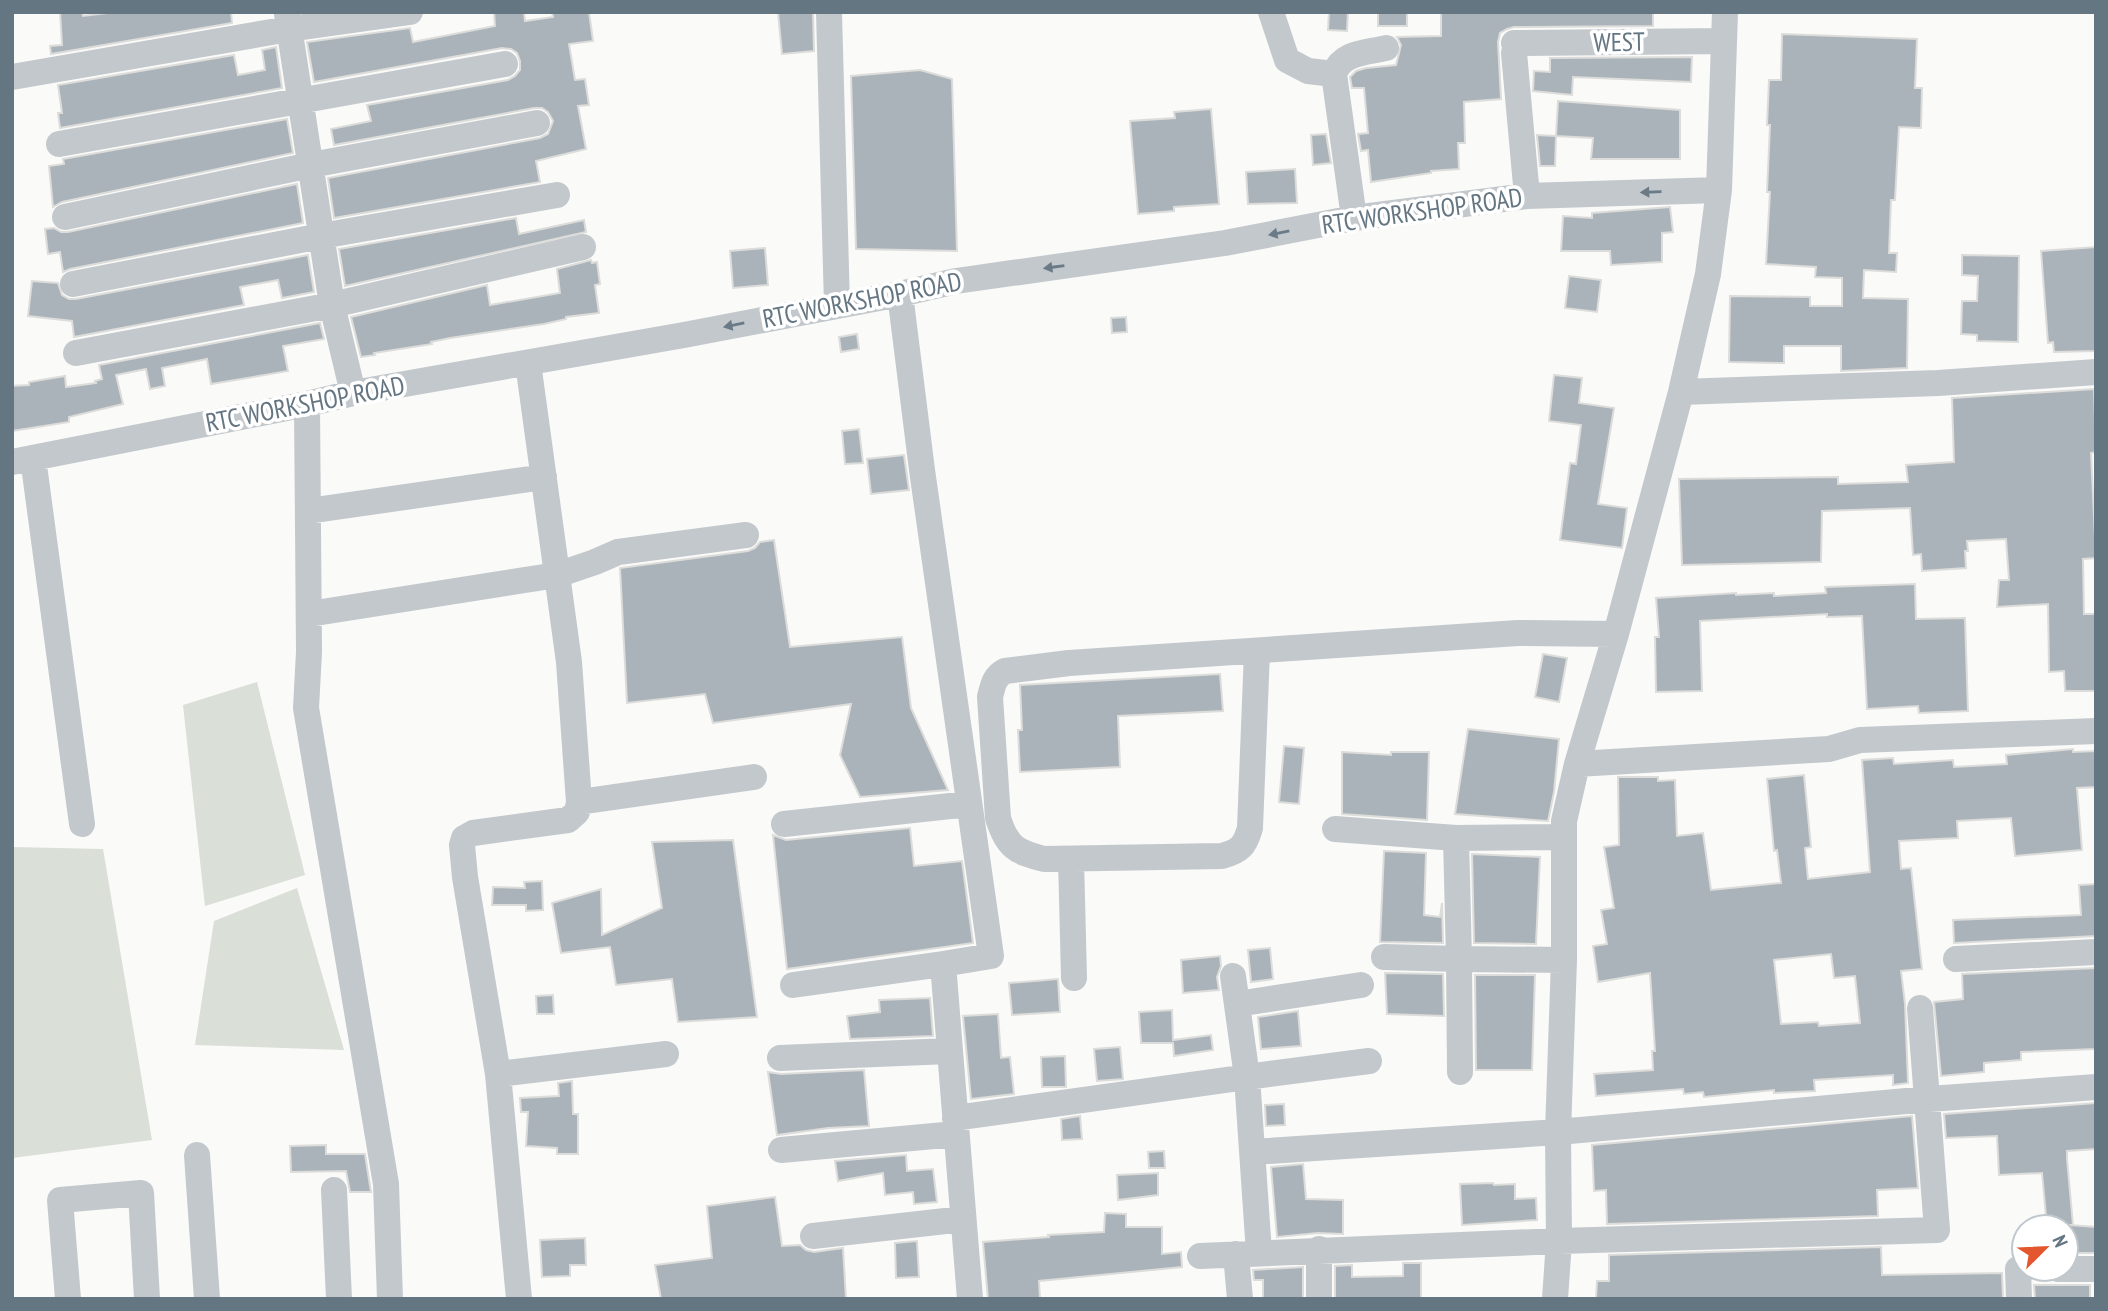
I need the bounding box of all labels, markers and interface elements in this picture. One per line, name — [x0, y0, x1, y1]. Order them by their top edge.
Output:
street label: WEST — [1593, 25, 1645, 58]
street label: RTC WORKSHOP ROAD — [1320, 180, 1524, 241]
one-way arrow — [1640, 186, 1662, 198]
one-way arrow — [1268, 227, 1290, 238]
one-way arrow — [1043, 262, 1065, 273]
street label: RTC WORKSHOP ROAD — [760, 264, 964, 335]
one-way arrow — [723, 320, 745, 331]
street label: RTC WORKSHOP ROAD — [203, 368, 407, 439]
north arrow — [2010, 1213, 2080, 1283]
text: N — [2047, 1232, 2074, 1251]

